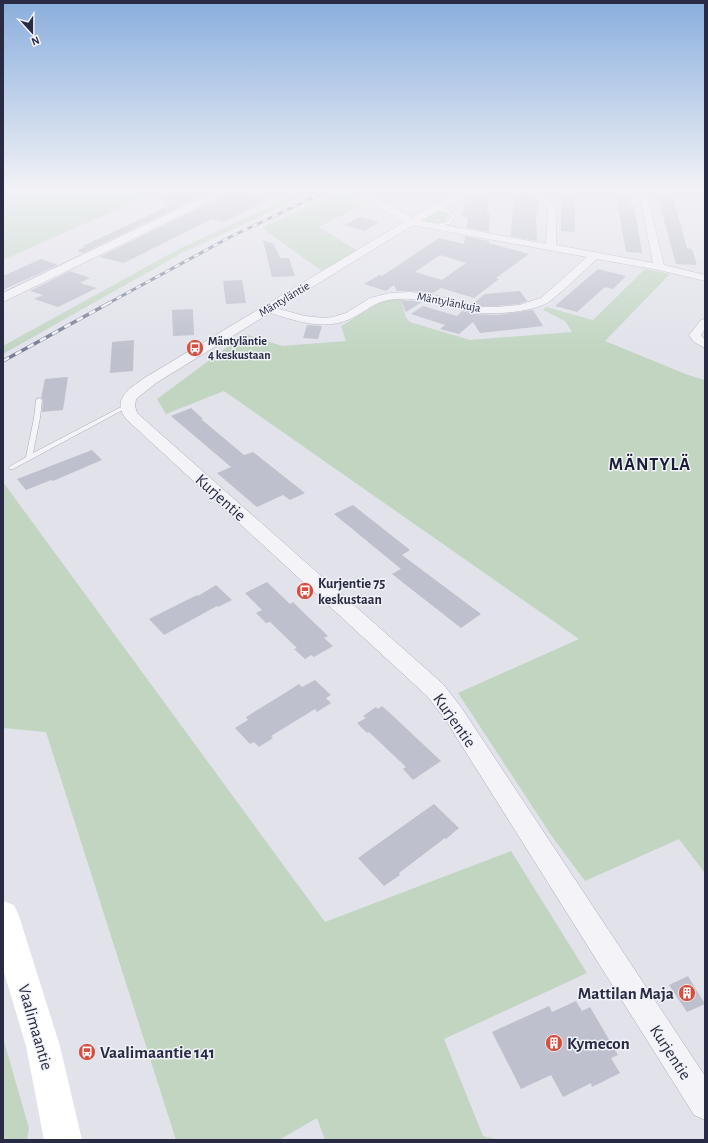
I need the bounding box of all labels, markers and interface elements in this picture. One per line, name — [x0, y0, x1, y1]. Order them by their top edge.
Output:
north arrow — [12, 12, 52, 52]
text: N — [30, 34, 41, 47]
street label: Mäntyläntie — [257, 279, 312, 320]
street label: Mäntylänkuja — [416, 290, 482, 315]
place label: Mäntyläntie 4 keskustaan — [208, 335, 271, 361]
bus stop icon: Mäntyläntie 4 keskustaan — [185, 338, 205, 358]
district label: MÄNTYLÄ — [609, 453, 691, 474]
street label: Kurjentie — [191, 470, 249, 525]
place label: Kurjentie 75 keskustaan — [318, 577, 385, 607]
bus stop icon: Kurjentie 75 keskustaan — [295, 581, 315, 601]
street label: Kurjentie — [429, 690, 479, 751]
street label: Vaalimaantie — [15, 983, 56, 1072]
building icon: Mattilan Maja — [677, 983, 697, 1003]
place label: Mattilan Maja — [578, 985, 674, 1003]
street label: Kurjentie — [646, 1022, 695, 1083]
building icon: Kymecon — [544, 1033, 564, 1053]
place label: Kymecon — [567, 1035, 630, 1053]
bus stop icon: Vaalimaantie 141 — [77, 1042, 97, 1062]
place label: Vaalimaantie 141 — [100, 1044, 215, 1061]

